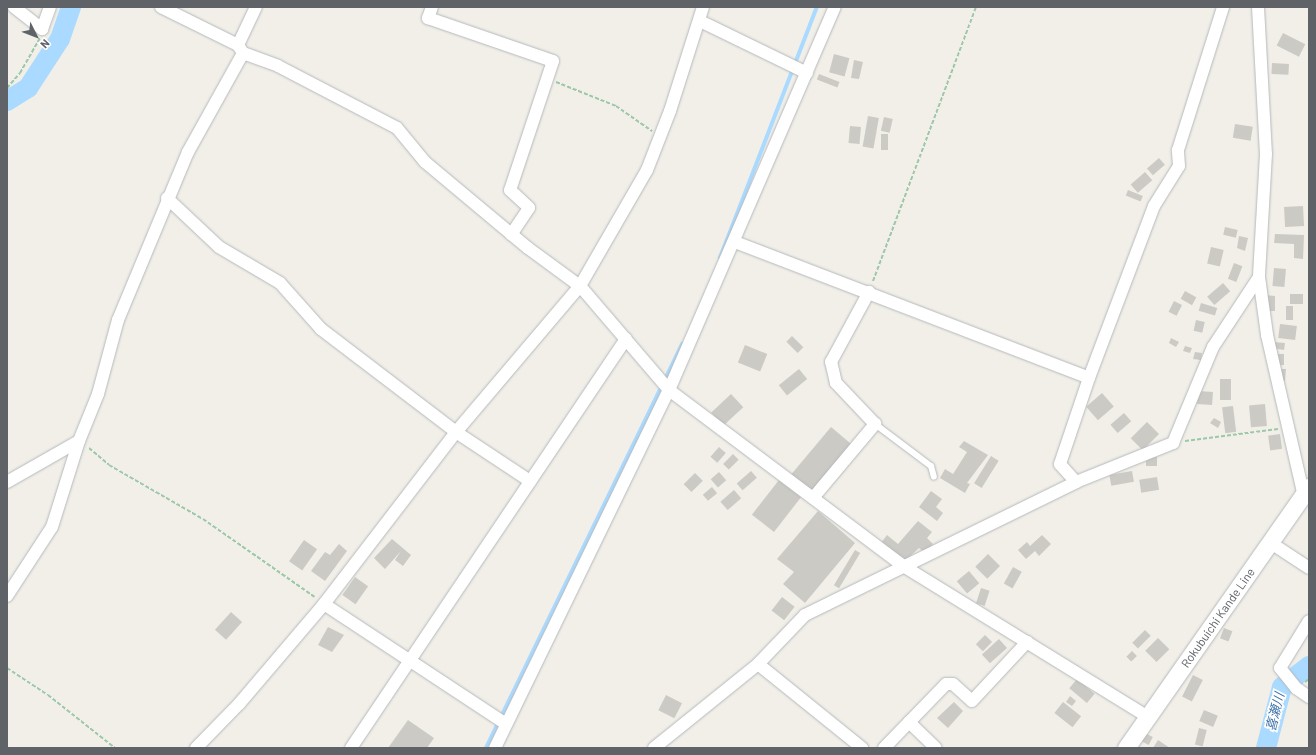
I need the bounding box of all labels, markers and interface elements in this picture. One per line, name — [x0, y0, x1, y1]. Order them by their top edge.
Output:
north arrow — [16, 16, 56, 56]
text: N — [38, 37, 53, 51]
street label: Rokubuichi Kande Line — [1178, 565, 1258, 671]
water label: 喜瀬川 — [1263, 691, 1287, 733]

